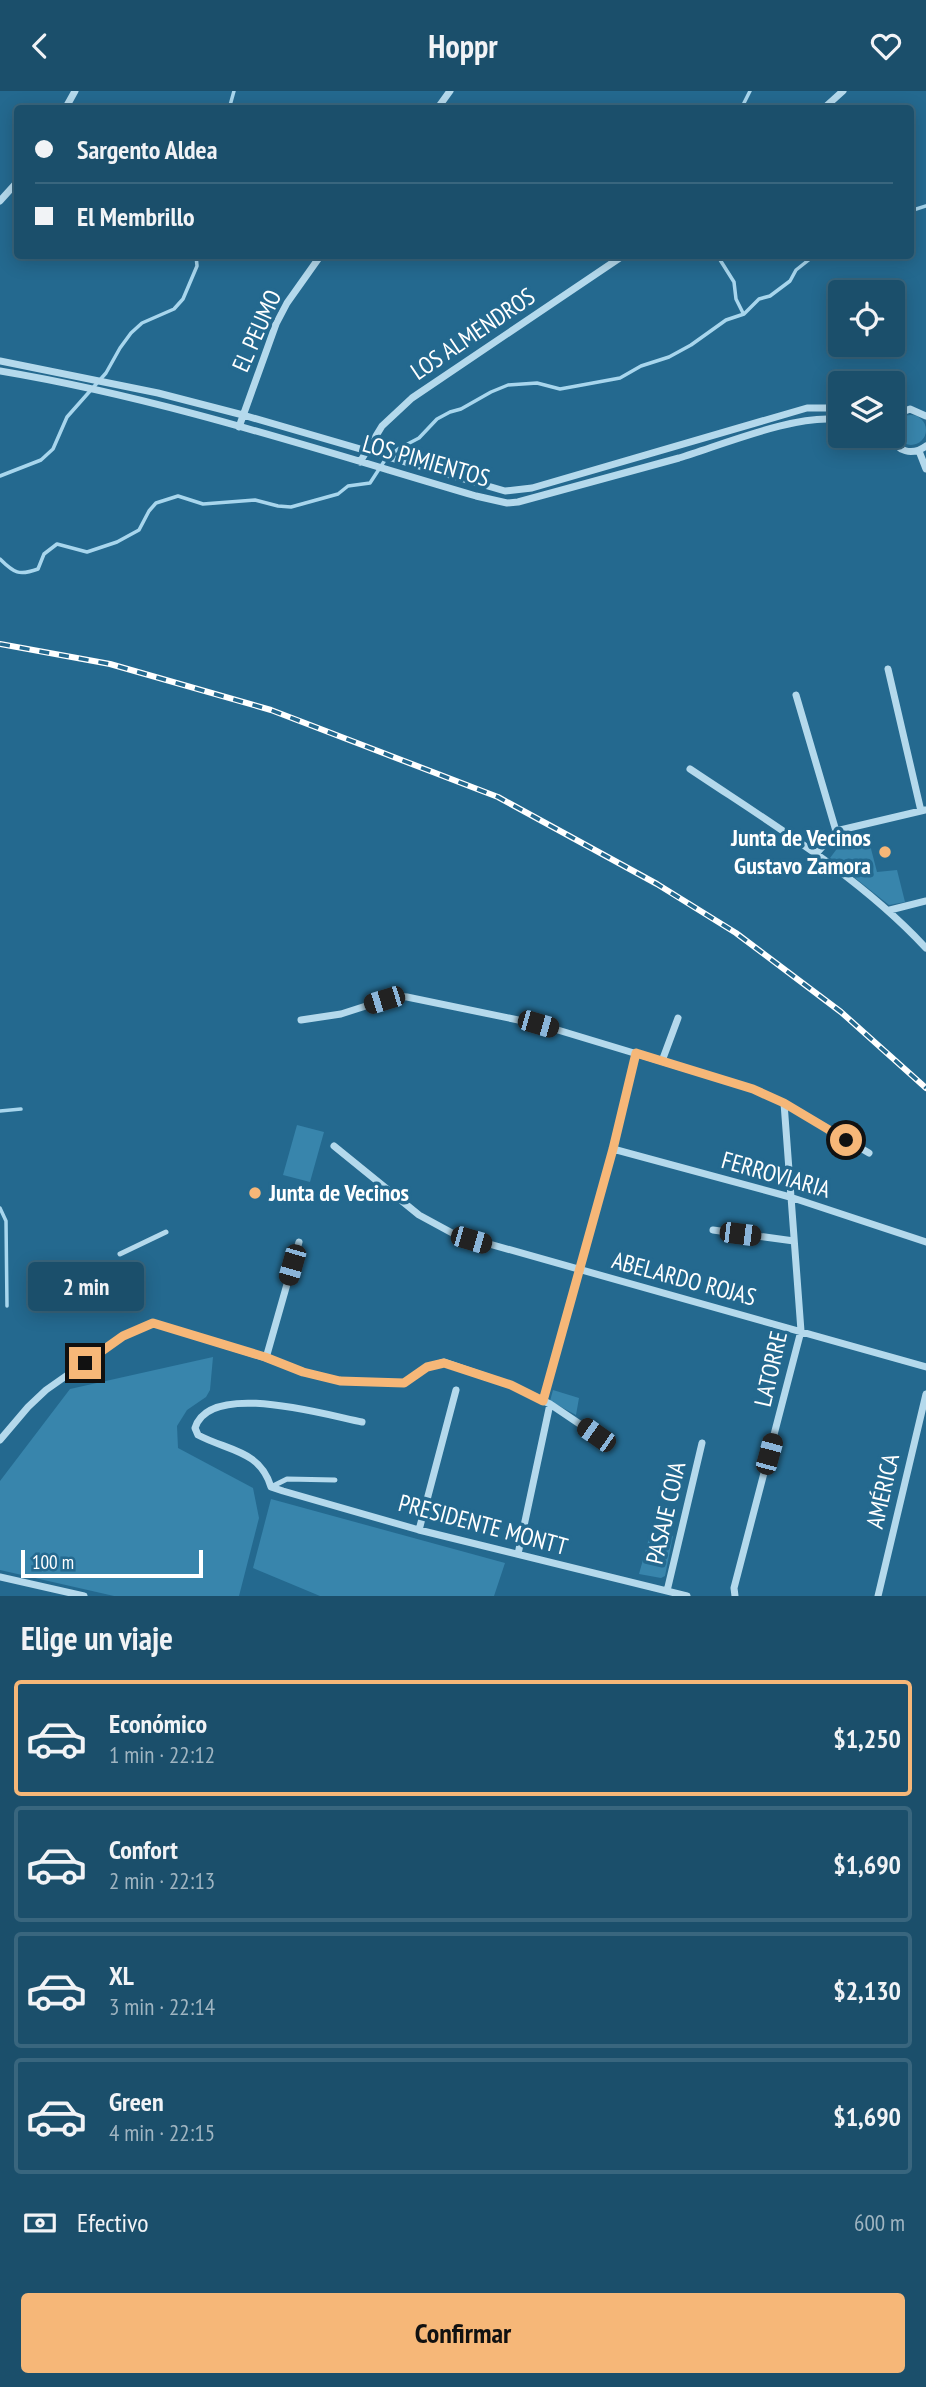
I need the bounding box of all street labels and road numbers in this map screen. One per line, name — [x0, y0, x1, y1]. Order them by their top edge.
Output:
street label: LOS ALMENDROS — [405, 281, 541, 386]
street label: EL PEUMO — [225, 285, 288, 377]
street label: LOS PIMIENTOS — [359, 428, 493, 493]
street label: FERROVIARIA — [718, 1144, 835, 1205]
street label: ABELARDO ROJAS — [609, 1244, 760, 1313]
street label: LATORRE — [747, 1328, 794, 1410]
street label: AMÉRICA — [859, 1450, 906, 1531]
street label: PASAJE COIA — [639, 1458, 692, 1567]
street label: PRESIDENTE MONTT — [395, 1487, 571, 1562]

